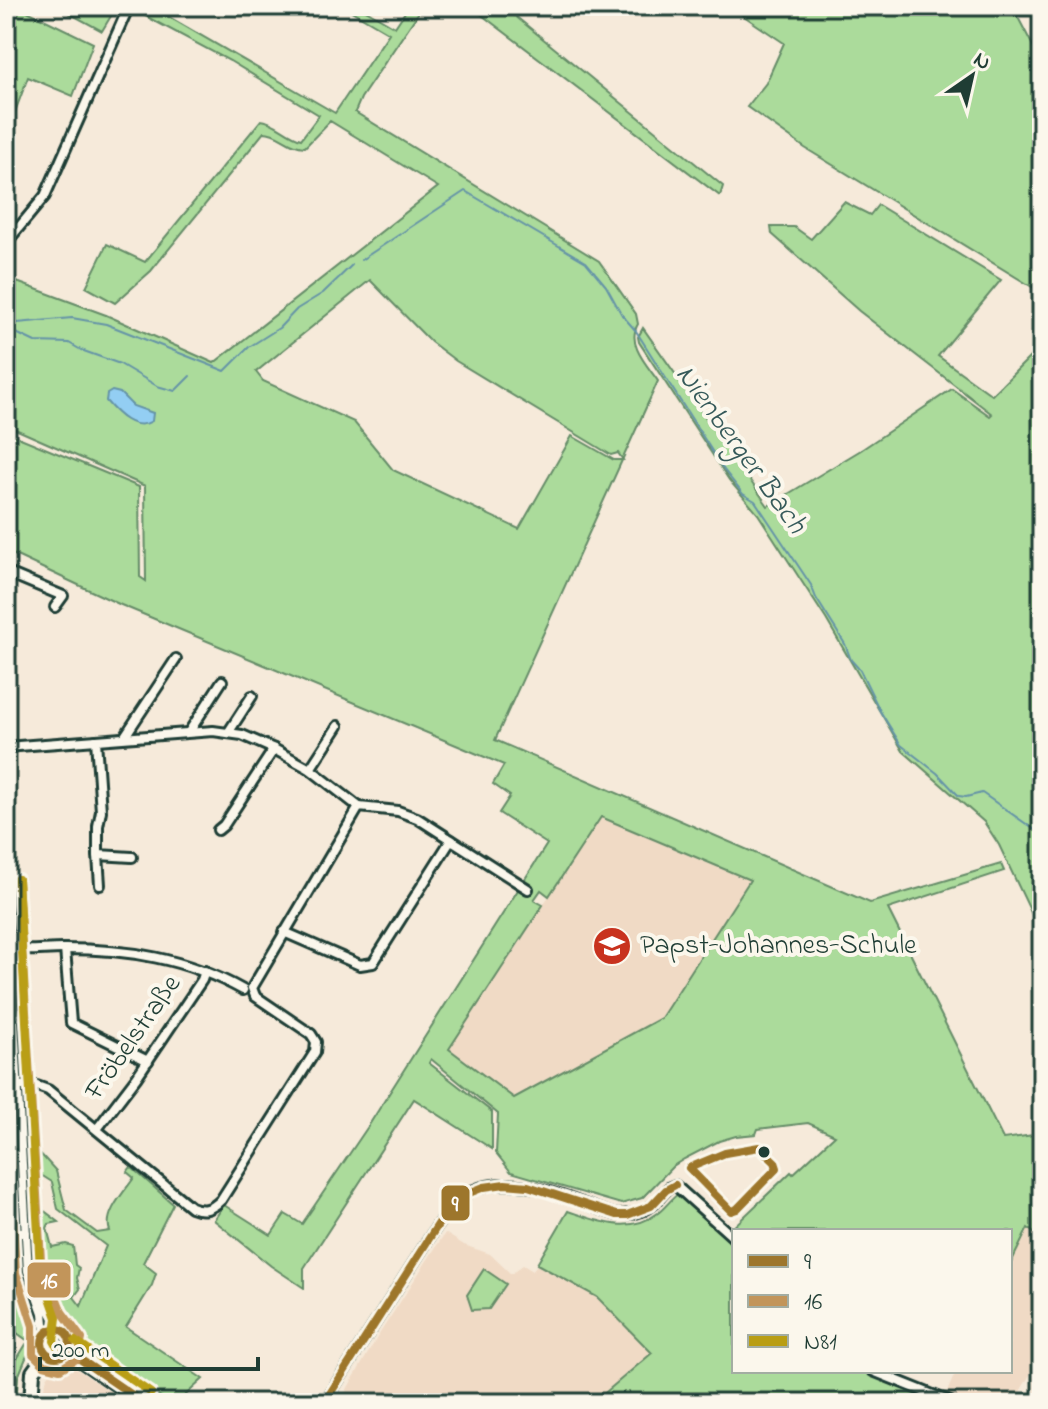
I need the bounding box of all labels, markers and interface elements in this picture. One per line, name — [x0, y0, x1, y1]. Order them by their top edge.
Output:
north arrow — [932, 36, 1012, 116]
text: N — [966, 44, 997, 79]
water label: Nienberger Bach — [663, 356, 817, 544]
school or university icon: Papst-Johannes-Schule — [591, 925, 633, 967]
place label: Papst-Johannes-Schule — [640, 926, 917, 967]
street label: Fröbelstraße — [75, 966, 193, 1110]
unlabelled marker — [756, 1144, 772, 1160]
line badge: 9 — [440, 1184, 471, 1222]
text: 9 — [451, 1190, 459, 1222]
legend — [732, 1229, 1012, 1373]
text: 9 — [804, 1246, 812, 1281]
line badge: 16 — [26, 1261, 72, 1299]
text: 16 — [41, 1267, 58, 1299]
text: 16 — [804, 1286, 823, 1321]
scale bar — [40, 1321, 258, 1371]
text: N81 — [804, 1326, 837, 1361]
text: 200 m — [52, 1334, 109, 1369]

